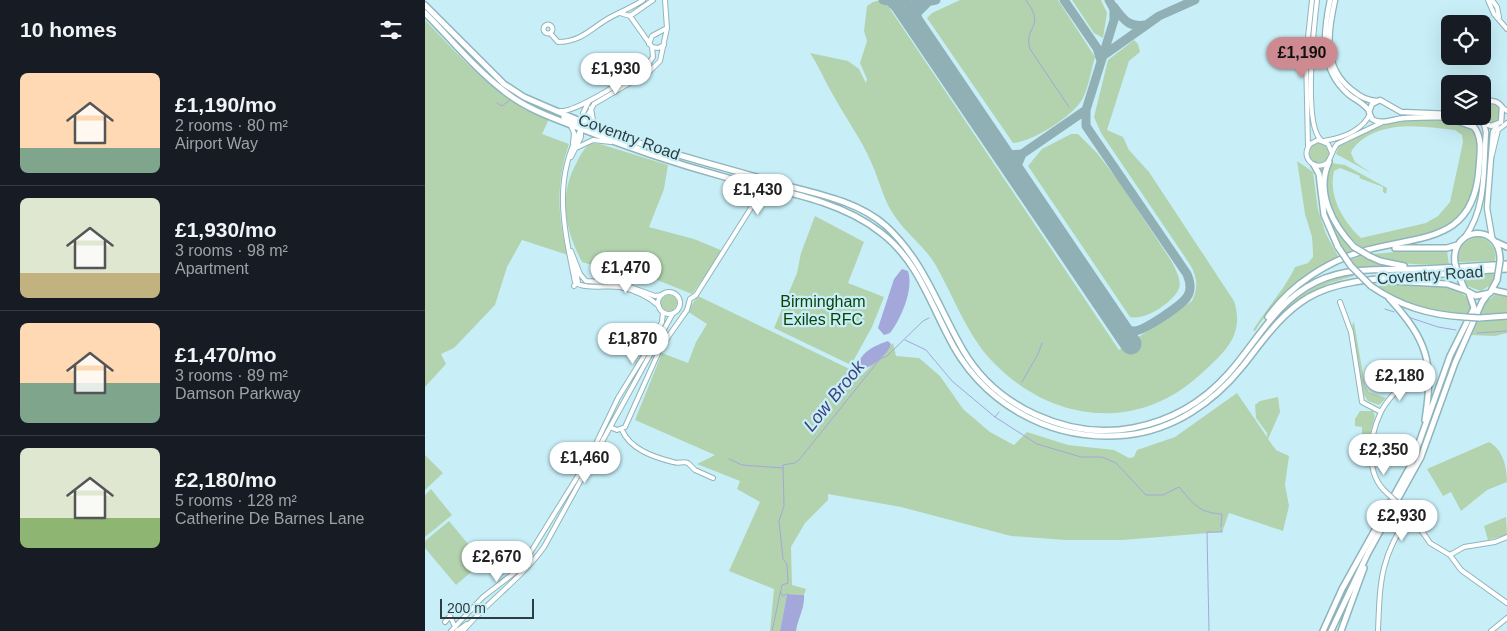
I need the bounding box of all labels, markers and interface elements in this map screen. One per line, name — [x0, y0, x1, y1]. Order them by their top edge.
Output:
map controls — [1441, 15, 1491, 125]
button: locate — [1441, 15, 1491, 65]
icon: filters — [377, 16, 405, 44]
text: 10 homes — [20, 18, 117, 41]
pin: £1,190 — [1261, 36, 1343, 79]
text: £1,190 — [1278, 44, 1326, 61]
pin: £1,930 — [575, 52, 657, 95]
text: £1,930 — [592, 60, 640, 77]
button: layers — [1441, 75, 1491, 125]
icon: home — [60, 93, 120, 153]
text: £1,190/mo — [175, 93, 277, 116]
street label: Coventry Road — [576, 111, 682, 163]
text: 2 rooms · 80 m² — [175, 117, 288, 134]
text: Airport Way — [175, 135, 258, 152]
pin: £1,430 — [717, 174, 799, 216]
text: £1,430 — [734, 181, 782, 198]
icon: home — [60, 218, 120, 278]
text: £1,930/mo — [175, 218, 277, 241]
text: 3 rooms · 98 m² — [175, 242, 288, 259]
pin: £1,470 — [585, 252, 667, 294]
text: £1,470 — [602, 259, 650, 276]
text: Apartment — [175, 260, 249, 277]
street label: Coventry Road — [1376, 263, 1484, 287]
park label: Birmingham Exiles RFC — [780, 293, 866, 328]
pin: £1,870 — [592, 322, 674, 365]
text: £1,870 — [609, 330, 657, 347]
icon: home — [60, 343, 120, 403]
text: £1,470/mo — [175, 343, 277, 366]
water label: Low Brook — [799, 356, 869, 435]
pin: £2,180 — [1359, 360, 1441, 402]
text: 3 rooms · 89 m² — [175, 367, 288, 384]
text: £2,180 — [1376, 367, 1424, 384]
text: Damson Parkway — [175, 385, 300, 402]
pin: £2,350 — [1343, 434, 1425, 476]
text: £2,350 — [1360, 441, 1408, 458]
pin: £1,460 — [544, 442, 626, 484]
text: £1,460 — [561, 449, 609, 466]
icon: home — [60, 468, 120, 528]
text: £2,180/mo — [175, 468, 277, 491]
text: 5 rooms · 128 m² — [175, 492, 297, 509]
pin: £2,930 — [1361, 500, 1443, 542]
text: £2,930 — [1378, 507, 1426, 524]
text: Catherine De Barnes Lane — [175, 510, 364, 527]
pin: £2,670 — [456, 540, 538, 583]
text: £2,670 — [473, 548, 521, 565]
scale bar — [440, 596, 534, 619]
text: 200 m — [447, 600, 486, 616]

